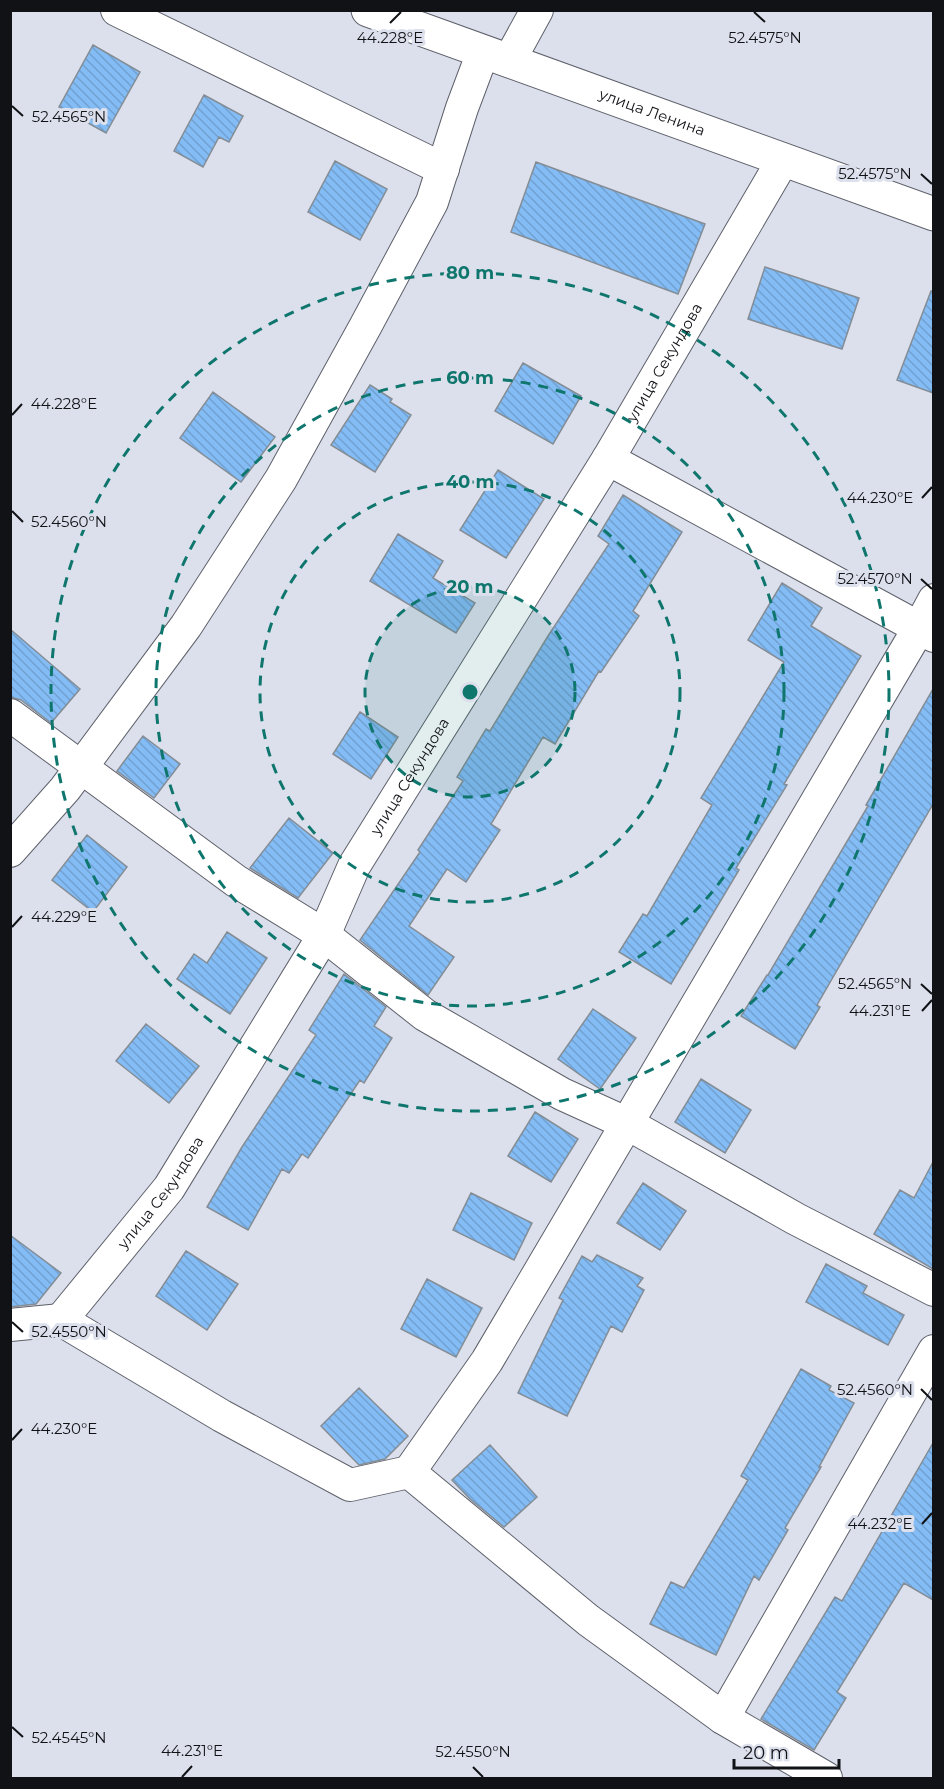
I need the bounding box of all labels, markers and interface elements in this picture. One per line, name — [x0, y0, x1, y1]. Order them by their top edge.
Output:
text: 44.228°E — [357, 28, 423, 47]
text: 52.4575°N — [728, 28, 802, 47]
street label: улица Ленина — [596, 84, 708, 140]
text: 52.4565°N — [32, 107, 106, 126]
text: 52.4575°N — [838, 164, 912, 183]
text: 80 m — [446, 262, 494, 284]
street label: улица Секундова — [621, 299, 706, 426]
text: 60 m — [446, 367, 494, 389]
text: 44.228°E — [31, 394, 97, 413]
text: 40 m — [446, 471, 494, 493]
text: 44.230°E — [847, 488, 913, 507]
text: 52.4560°N — [31, 512, 107, 531]
text: 52.4570°N — [837, 569, 913, 588]
text: 20 m — [447, 576, 493, 598]
centre of rings — [460, 682, 480, 702]
street label: улица Секундова — [365, 714, 453, 839]
text: 44.229°E — [31, 907, 97, 926]
text: 52.4565°N — [838, 974, 912, 993]
text: 44.231°E — [849, 1001, 911, 1020]
street label: улица Секундова — [113, 1133, 207, 1253]
text: 52.4550°N — [31, 1322, 107, 1341]
text: 52.4560°N — [837, 1380, 913, 1399]
text: 44.230°E — [31, 1419, 97, 1438]
text: 44.232°E — [847, 1514, 913, 1533]
text: 52.4545°N — [31, 1728, 107, 1747]
scale bar — [734, 1732, 839, 1770]
text: 44.231°E — [161, 1741, 223, 1760]
text: 52.4550°N — [435, 1742, 511, 1761]
text: 20 m — [743, 1742, 789, 1764]

